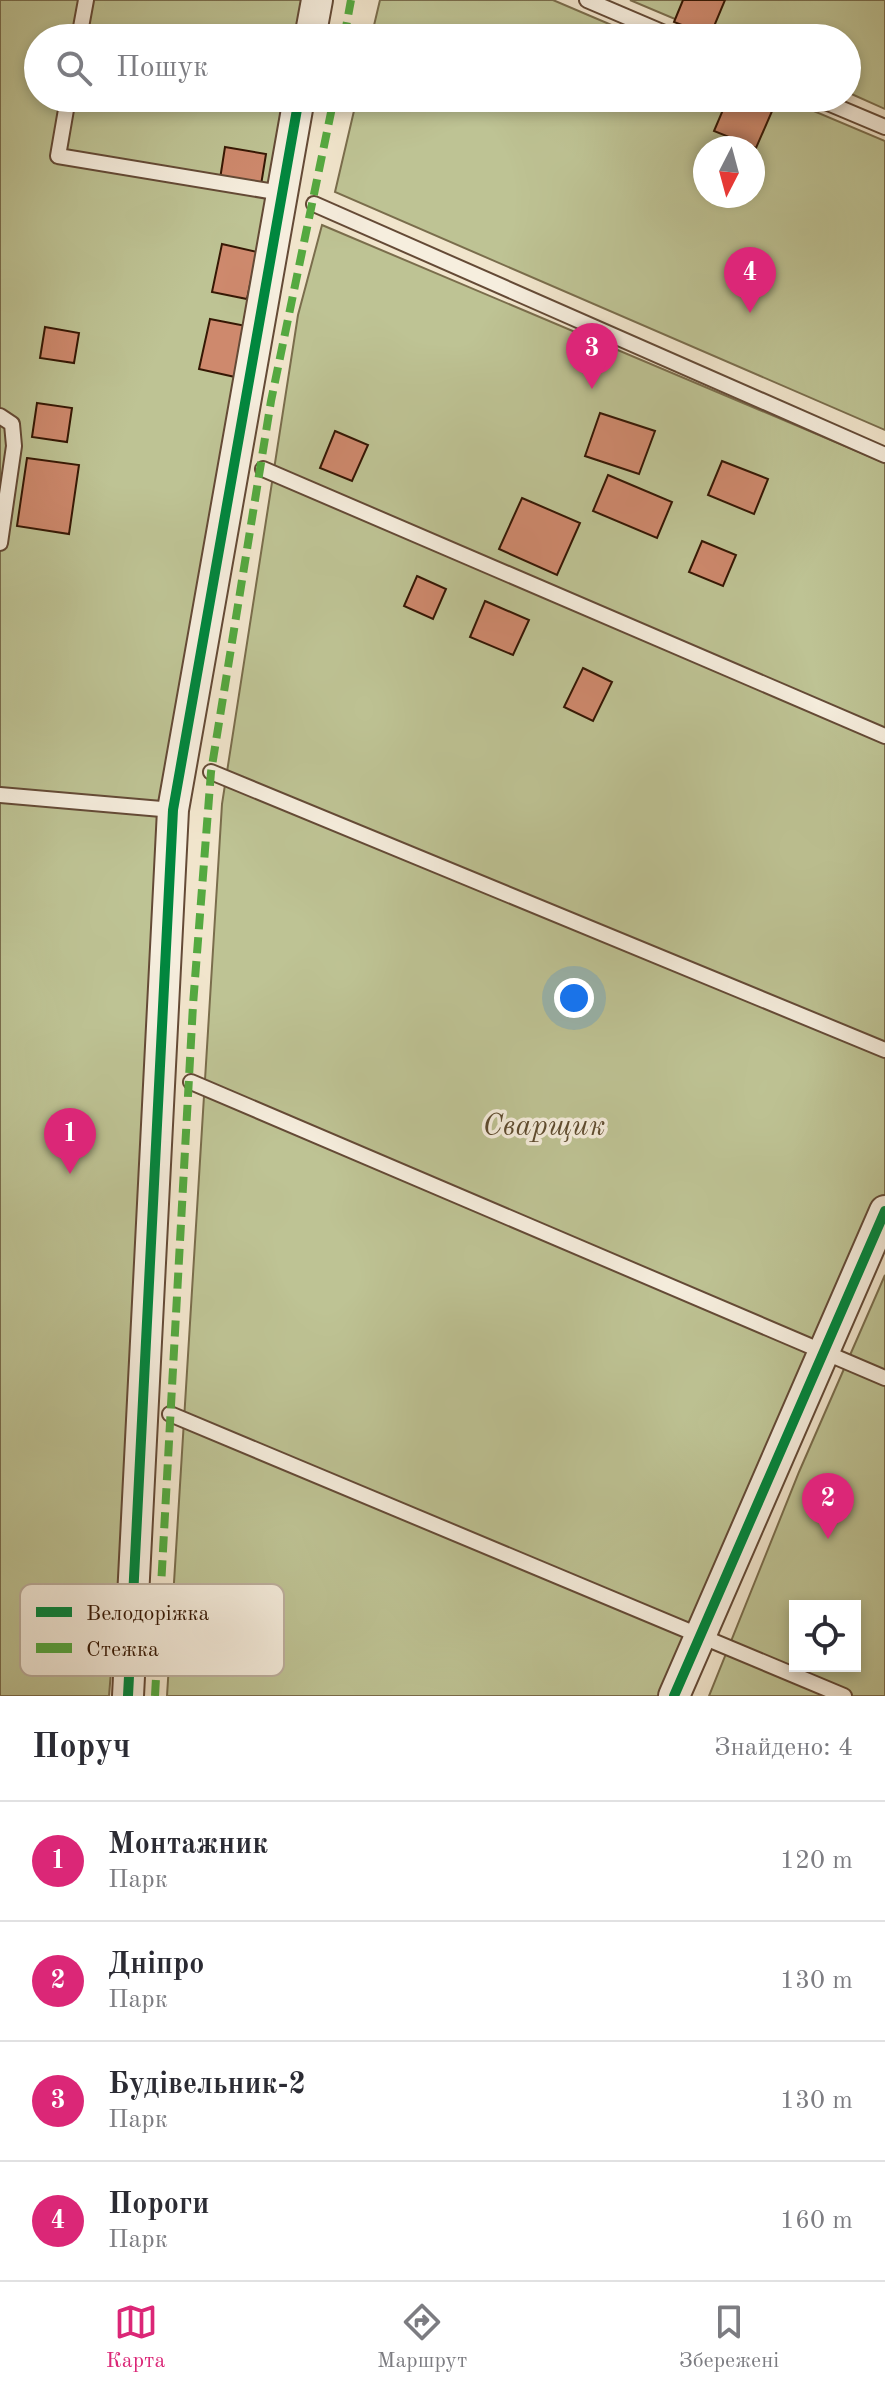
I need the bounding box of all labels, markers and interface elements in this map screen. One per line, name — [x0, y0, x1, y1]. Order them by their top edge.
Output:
search box — [24, 24, 861, 112]
icon: search — [52, 46, 96, 90]
text: Пошук — [116, 53, 208, 83]
north arrow — [693, 136, 765, 208]
pin: 4 — [724, 247, 776, 313]
pin: 3 — [566, 323, 618, 389]
your location — [554, 978, 594, 1018]
pin: 1 — [44, 1108, 96, 1174]
park label: Сварщик — [483, 1112, 605, 1142]
pin: 2 — [802, 1473, 854, 1539]
legend — [20, 1584, 284, 1676]
map controls — [789, 1600, 861, 1672]
button: locate — [789, 1600, 861, 1672]
text: Велодоріжка — [86, 1603, 210, 1625]
text: Стежка — [86, 1639, 159, 1661]
text: Поруч — [32, 1731, 131, 1765]
text: Знайдено: 4 — [714, 1735, 853, 1761]
text: Монтажник — [108, 1830, 268, 1860]
text: 1 — [50, 1848, 66, 1874]
text: 120 m — [780, 1848, 853, 1874]
text: Парк — [108, 1867, 168, 1893]
text: Дніпро — [108, 1950, 204, 1980]
text: 2 — [50, 1968, 66, 1994]
text: 130 m — [780, 1968, 853, 1994]
text: Парк — [108, 1987, 168, 2013]
text: Будівельник-2 — [108, 2070, 306, 2100]
text: 3 — [50, 2088, 66, 2114]
text: 130 m — [780, 2088, 853, 2114]
text: Парк — [108, 2107, 168, 2133]
text: Пороги — [108, 2190, 209, 2220]
text: 4 — [50, 2208, 66, 2234]
text: 160 m — [780, 2208, 853, 2234]
text: Парк — [108, 2227, 168, 2253]
tab: Карта — [106, 2300, 165, 2375]
tab: Маршрут — [377, 2300, 467, 2375]
tab: Збережені — [679, 2300, 779, 2375]

